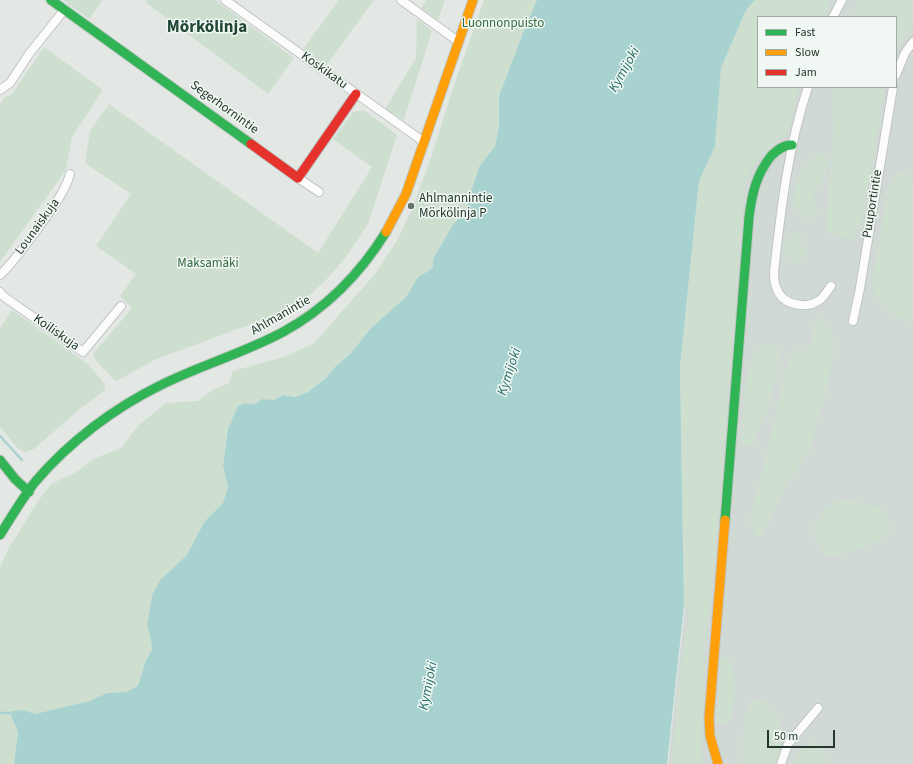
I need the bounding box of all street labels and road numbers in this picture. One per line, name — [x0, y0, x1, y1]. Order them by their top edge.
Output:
street label: Koskikatu — [298, 49, 350, 93]
street label: Segerhornintie — [187, 78, 261, 138]
street label: Puuportintie — [860, 169, 886, 239]
street label: Lounaiskuja — [12, 196, 64, 258]
street label: Ahlmanintie — [248, 293, 314, 339]
street label: Koiliskuja — [30, 311, 82, 355]

